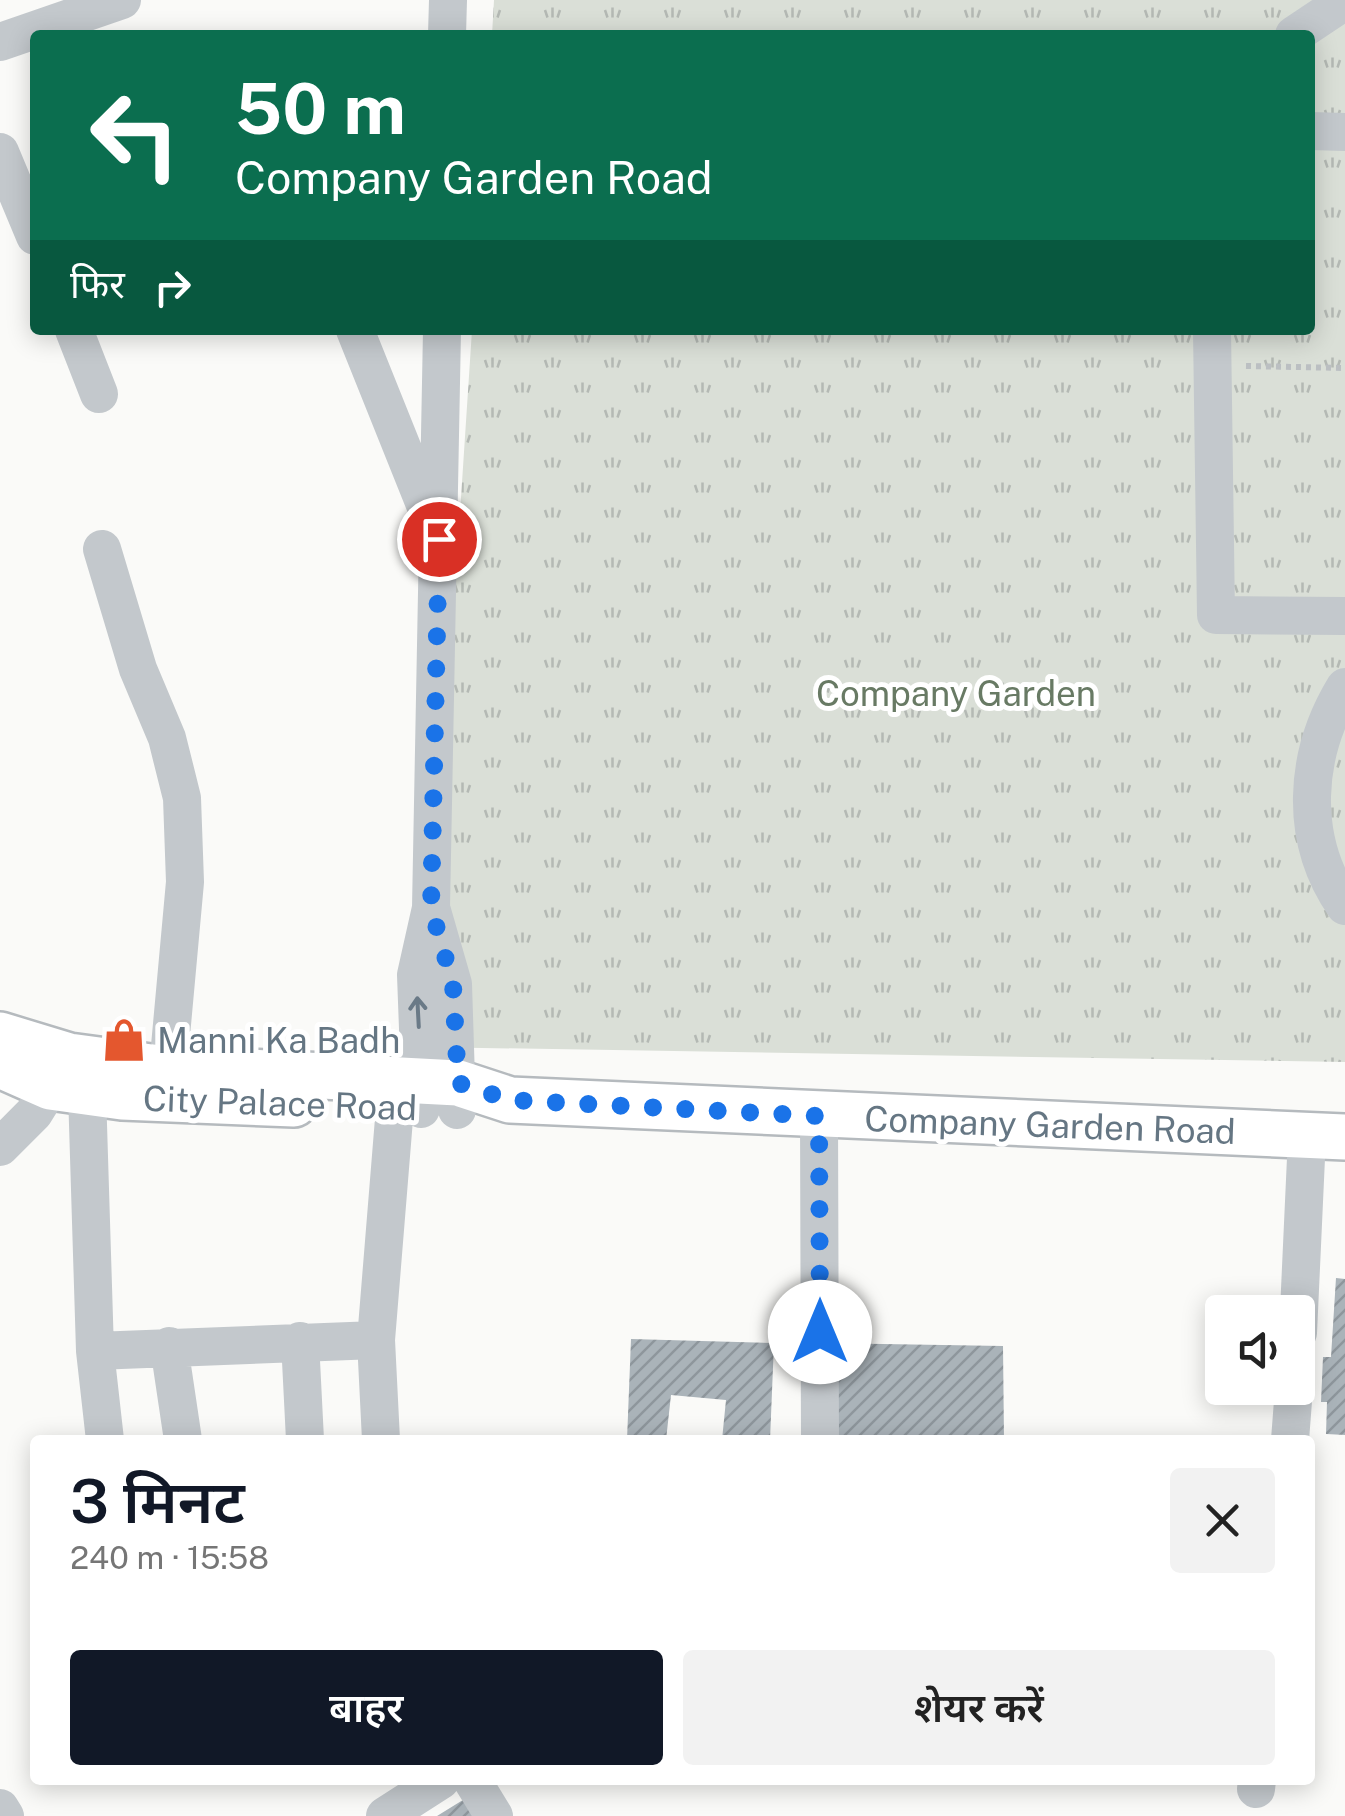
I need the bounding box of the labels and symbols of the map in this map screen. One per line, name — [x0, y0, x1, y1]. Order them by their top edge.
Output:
pin — [397, 497, 482, 582]
park label: Company Garden — [816, 673, 1096, 714]
one-way arrow — [408, 996, 427, 1028]
shop icon: Manni Ka Badh — [100, 1016, 148, 1064]
place label: Manni Ka Badh — [157, 1020, 400, 1061]
street label: City Palace Road — [142, 1078, 418, 1128]
street label: Company Garden Road — [864, 1098, 1236, 1152]
position arrow — [768, 1280, 872, 1384]

